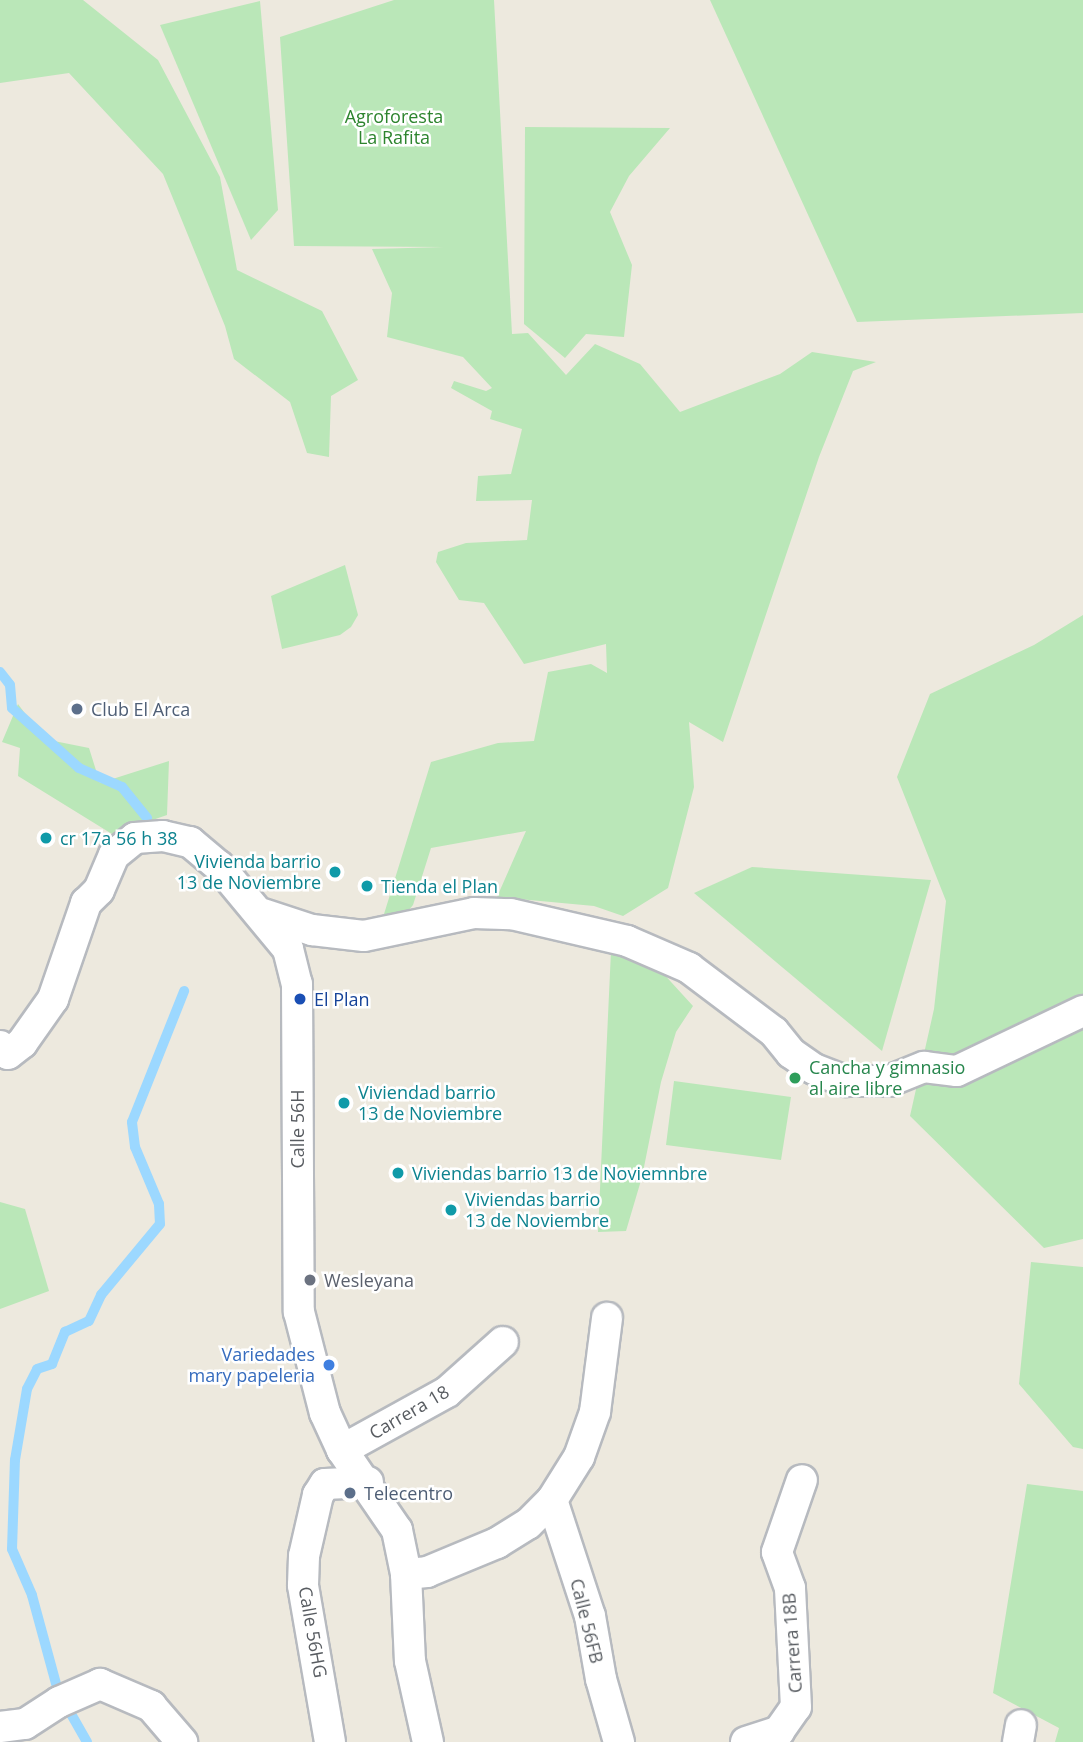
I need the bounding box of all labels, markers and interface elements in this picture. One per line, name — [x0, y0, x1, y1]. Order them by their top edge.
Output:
park label: Agroforesta La Rafita — [345, 106, 443, 148]
place label: Club El Arca — [91, 698, 190, 720]
marker: Club El Arca — [69, 701, 85, 717]
place label: cr 17a 56 h 38 — [60, 827, 177, 849]
marker: cr 17a 56 h 38 — [38, 830, 54, 846]
place label: Vivienda barrio 13 de Noviembre — [177, 851, 321, 894]
marker: Vivienda barrio 13 de Noviembre — [327, 864, 343, 880]
place label: Tienda el Plan — [381, 875, 498, 897]
marker: Tienda el Plan — [359, 878, 375, 894]
place label: El Plan — [314, 988, 370, 1010]
marker: El Plan — [292, 991, 308, 1007]
place label: Cancha y gimnasio al aire libre — [809, 1057, 965, 1100]
marker: Cancha y gimnasio al aire libre — [787, 1070, 803, 1086]
place label: Viviendad barrio 13 de Noviembre — [358, 1082, 502, 1124]
street label: Calle 56H — [286, 1089, 308, 1169]
marker: Viviendad barrio 13 de Noviembre — [336, 1095, 352, 1111]
place label: Viviendas barrio 13 de Noviemnbre — [412, 1162, 707, 1184]
marker: Viviendas barrio 13 de Noviemnbre — [390, 1165, 406, 1181]
place label: Viviendas barrio 13 de Noviembre — [465, 1189, 609, 1232]
marker: Viviendas barrio 13 de Noviembre — [443, 1202, 459, 1218]
place label: Wesleyana — [324, 1269, 414, 1291]
marker: Wesleyana — [302, 1272, 318, 1288]
place label: Variedades mary papeleria — [189, 1344, 315, 1386]
marker: Variedades mary papeleria — [321, 1357, 337, 1373]
street label: Carrera 18 — [365, 1380, 453, 1444]
place label: Telecentro — [364, 1482, 453, 1504]
marker: Telecentro — [342, 1485, 358, 1501]
street label: Calle 56FB — [566, 1576, 608, 1666]
street label: Calle 56HG — [294, 1585, 332, 1679]
street label: Carrera 18B — [778, 1592, 806, 1694]

